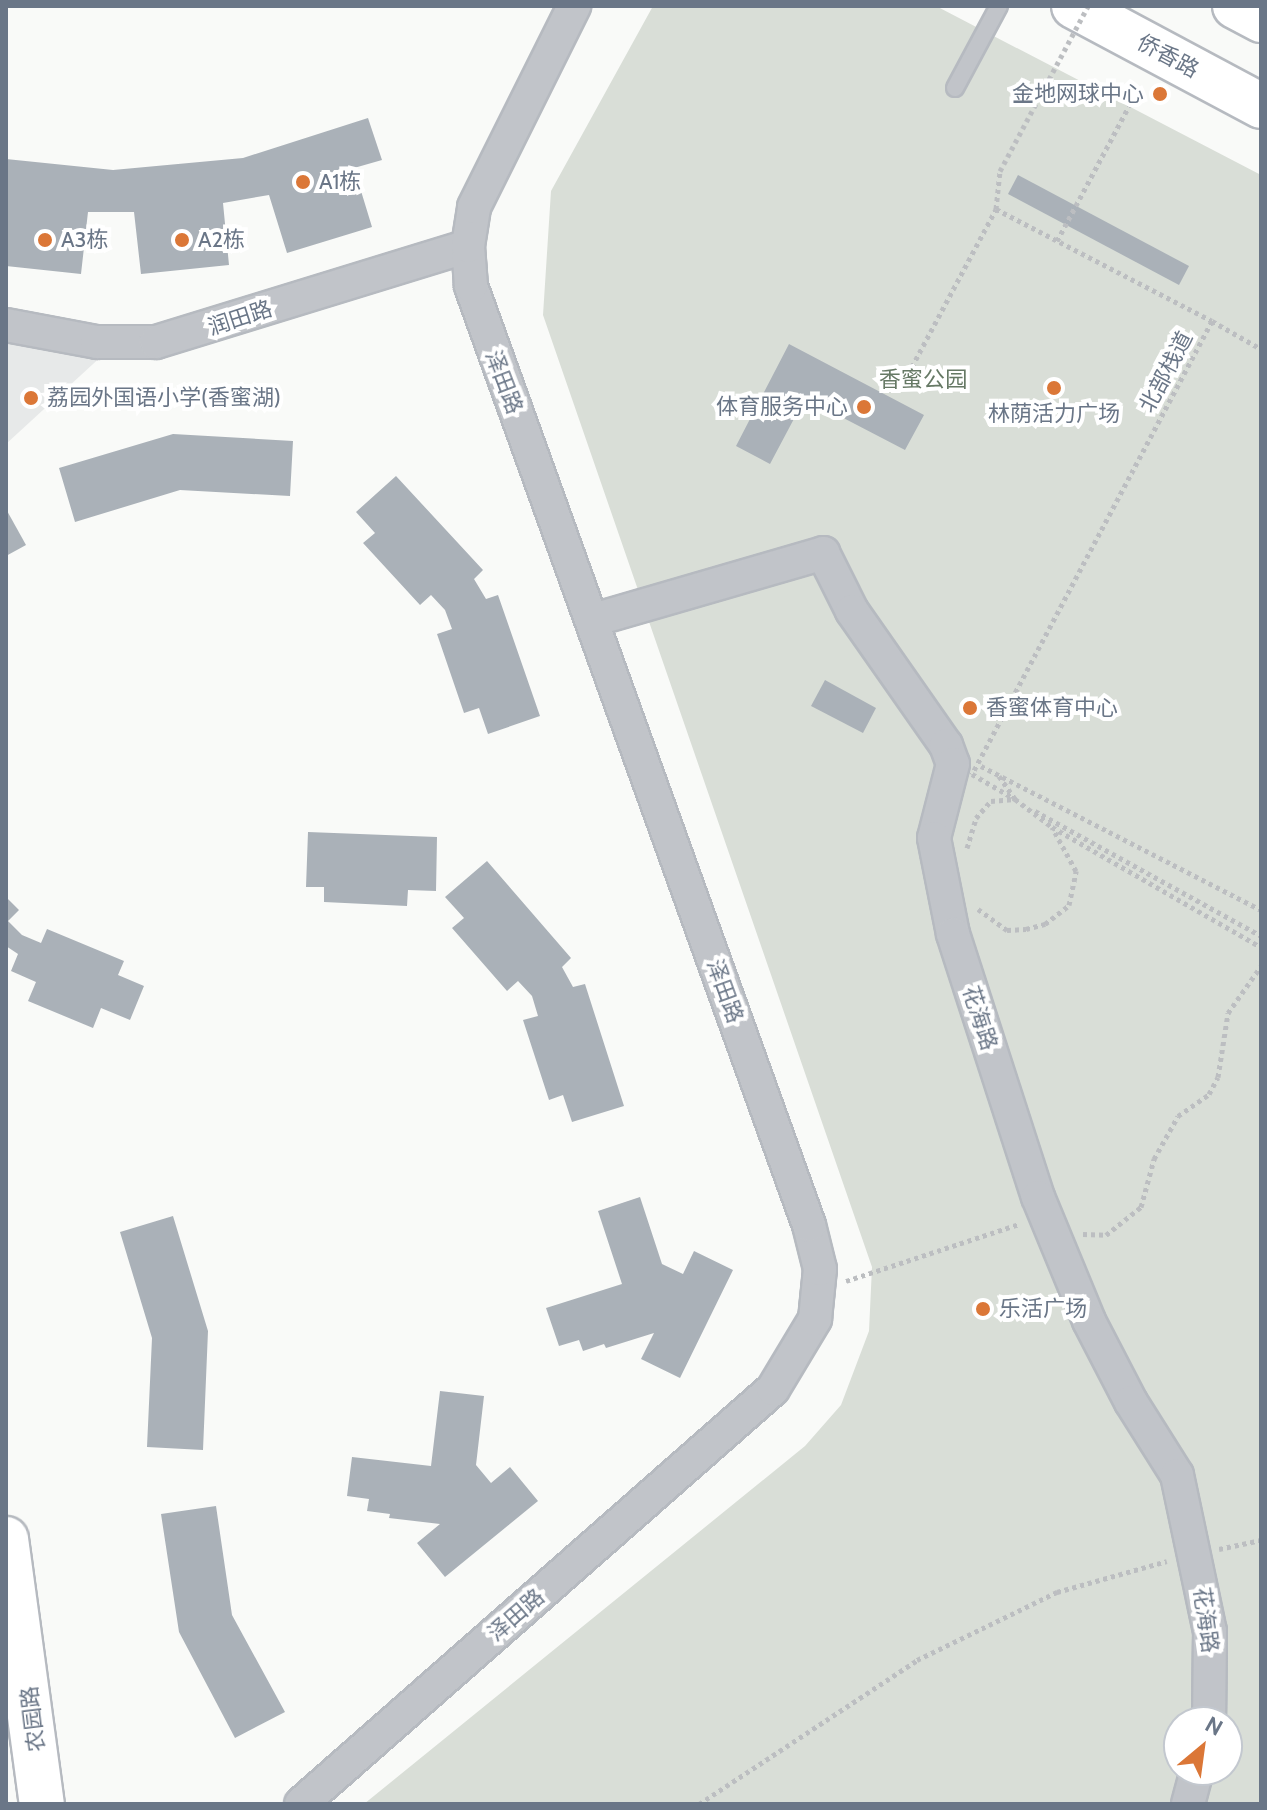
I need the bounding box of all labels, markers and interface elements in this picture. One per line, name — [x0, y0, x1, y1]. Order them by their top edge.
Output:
street label: 侨香路 — [1133, 29, 1203, 83]
place label: 金地网球中心 — [1012, 81, 1144, 107]
marker: 金地网球中心 — [1151, 85, 1169, 103]
place label: A1栋 — [319, 169, 361, 195]
marker: A1栋 — [294, 173, 312, 191]
place label: A3栋 — [61, 227, 108, 253]
place label: A2栋 — [198, 227, 245, 253]
marker: A3栋 — [36, 231, 54, 249]
marker: A2栋 — [173, 231, 191, 249]
street label: 润田路 — [205, 295, 275, 341]
street label: 北部栈道 — [1134, 327, 1198, 417]
street label: 泽田路 — [480, 346, 528, 418]
park label: 香蜜公园 — [879, 367, 967, 393]
marker: 林荫活力广场 — [1045, 379, 1063, 397]
place label: 荔园外国语小学(香蜜湖) — [47, 385, 281, 411]
marker: 荔园外国语小学(香蜜湖) — [22, 389, 40, 407]
place label: 体育服务中心 — [716, 394, 848, 420]
marker: 体育服务中心 — [855, 398, 873, 416]
place label: 林荫活力广场 — [988, 401, 1120, 427]
place label: 香蜜体育中心 — [986, 695, 1118, 721]
marker: 香蜜体育中心 — [961, 699, 979, 717]
street label: 泽田路 — [701, 955, 749, 1027]
street label: 花海路 — [957, 983, 1003, 1053]
place label: 乐活广场 — [999, 1296, 1087, 1322]
marker: 乐活广场 — [974, 1300, 992, 1318]
street label: 泽田路 — [482, 1583, 550, 1647]
street label: 花海路 — [1188, 1585, 1224, 1655]
street label: 农园路 — [16, 1685, 50, 1753]
north arrow — [1163, 1706, 1243, 1786]
text: N — [1201, 1711, 1227, 1742]

